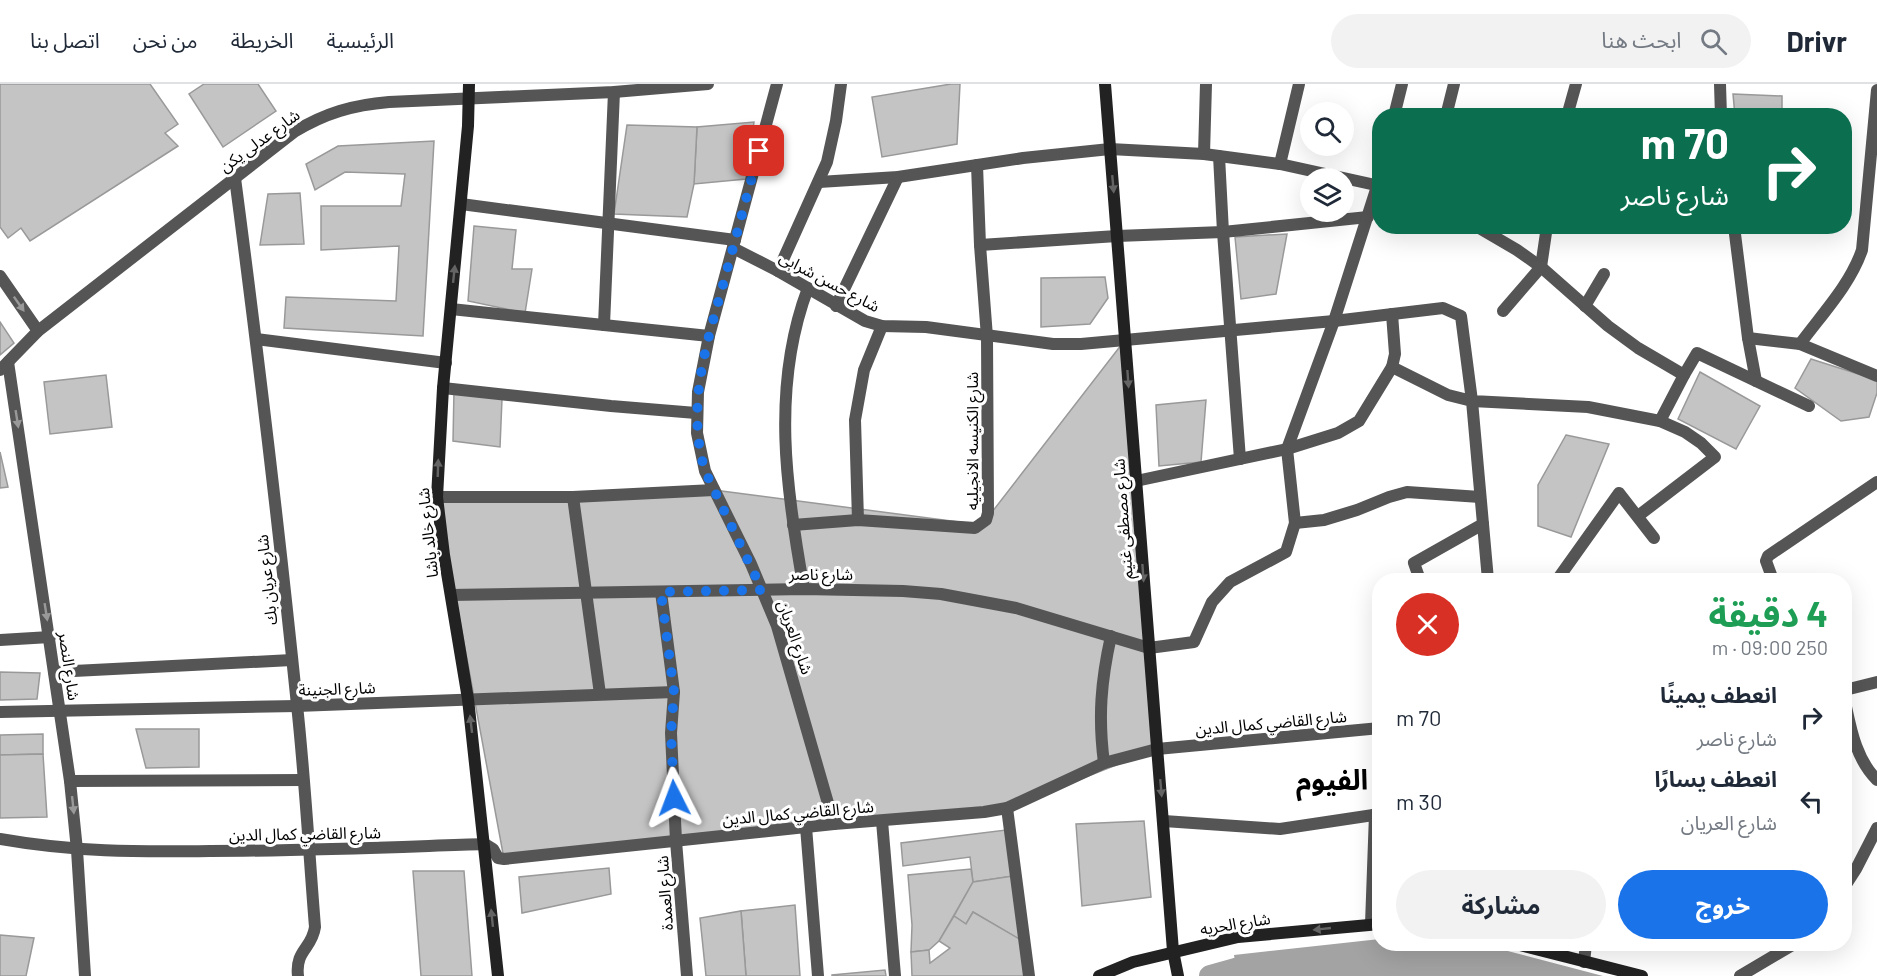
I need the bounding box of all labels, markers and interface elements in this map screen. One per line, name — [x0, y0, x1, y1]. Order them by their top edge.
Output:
search box — [1331, 14, 1751, 68]
text: Drivr — [1787, 24, 1847, 58]
icon: search — [1697, 25, 1730, 58]
text: ابحث هنا — [1601, 26, 1682, 52]
text: اتصل بنا — [30, 27, 100, 52]
text: من نحن — [133, 27, 198, 52]
text: الخريطة — [231, 27, 294, 52]
text: الرئيسية — [327, 27, 394, 52]
map controls — [1300, 102, 1354, 222]
button: search — [1300, 102, 1354, 156]
street label: شارع عدلى يكن — [215, 104, 305, 179]
text: 70 m — [1641, 117, 1729, 167]
pin — [733, 125, 784, 176]
icon: right — [1750, 132, 1828, 210]
icon: arrive — [742, 134, 775, 167]
button: layers — [1300, 168, 1354, 222]
one-way arrow — [1108, 175, 1118, 194]
text: شارع ناصر — [1621, 178, 1729, 210]
street label: شارع حسن شرابى — [775, 247, 883, 319]
one-way arrow — [449, 265, 459, 284]
one-way arrow — [13, 295, 25, 311]
one-way arrow — [1123, 369, 1133, 388]
street label: شارع الكنيسه الانجيليه — [962, 372, 985, 510]
one-way arrow — [12, 410, 21, 429]
street label: شارع مصطفى غنيم — [1108, 458, 1140, 580]
one-way arrow — [433, 459, 443, 478]
street label: شارع خالد باشا — [413, 487, 445, 579]
street label: شارع عريان بك — [252, 533, 284, 626]
street label: شارع ناصر — [788, 564, 853, 587]
one-way arrow — [1138, 564, 1148, 583]
text: 4 دقيقة — [1708, 591, 1828, 634]
button: close — [1396, 593, 1459, 656]
street label: شارع العريان — [771, 598, 818, 678]
one-way arrow — [42, 603, 51, 622]
street label: شارع النصر — [52, 629, 84, 702]
text: 250 m · 09:00 — [1712, 635, 1828, 659]
street label: شارع الجنينة — [298, 677, 376, 703]
text: انعطف يمينًا — [1660, 681, 1777, 707]
icon: right — [1795, 701, 1828, 734]
text: 70 m — [1396, 704, 1441, 730]
street label: شارع القاضي كمال الدين — [1194, 706, 1348, 742]
one-way arrow — [466, 714, 476, 733]
text: شارع ناصر — [1697, 726, 1777, 750]
district label: الفيوم — [1296, 762, 1368, 802]
text: انعطف يسارًا — [1654, 765, 1777, 791]
position arrow — [642, 766, 706, 830]
one-way arrow — [1156, 779, 1166, 798]
icon: left — [1795, 785, 1828, 818]
text: 30 m — [1396, 788, 1442, 814]
one-way arrow — [68, 796, 78, 815]
street label: شارع القاضي كمال الدين — [721, 796, 875, 832]
text: شارع العريان — [1681, 810, 1777, 834]
street label: شارع القاضي كمال الدين — [229, 822, 381, 848]
street label: شارع العمدة — [652, 855, 680, 931]
button: مشاركة — [1396, 870, 1606, 939]
button: خروج — [1618, 870, 1828, 939]
one-way arrow — [487, 908, 497, 927]
street label: شارع الحريه — [1198, 908, 1272, 942]
one-way arrow — [1312, 924, 1331, 934]

